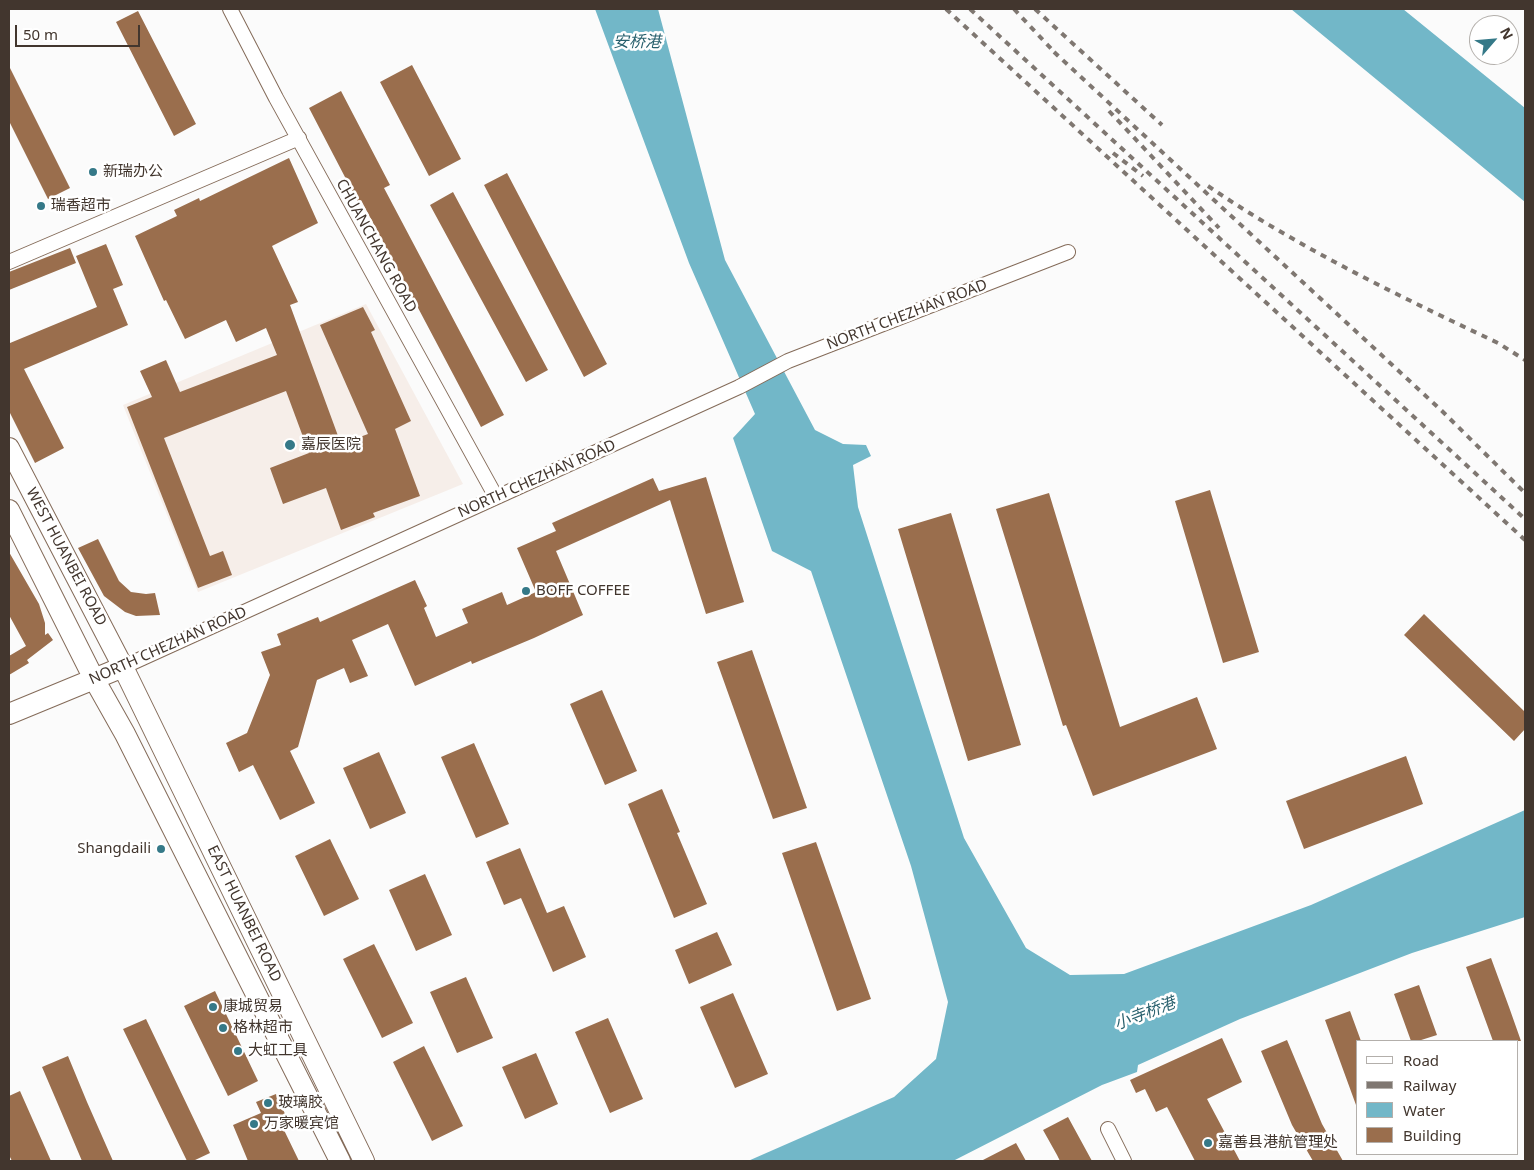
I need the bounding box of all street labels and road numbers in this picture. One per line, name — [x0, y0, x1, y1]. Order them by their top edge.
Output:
street label: CHUANCHANG ROAD — [332, 176, 420, 316]
street label: NORTH CHEZHAN ROAD — [824, 276, 990, 354]
street label: NORTH CHEZHAN ROAD — [455, 436, 619, 522]
street label: WEST HUANBEI ROAD — [22, 485, 110, 629]
street label: NORTH CHEZHAN ROAD — [86, 603, 250, 689]
street label: EAST HUANBEI ROAD — [203, 843, 285, 985]

